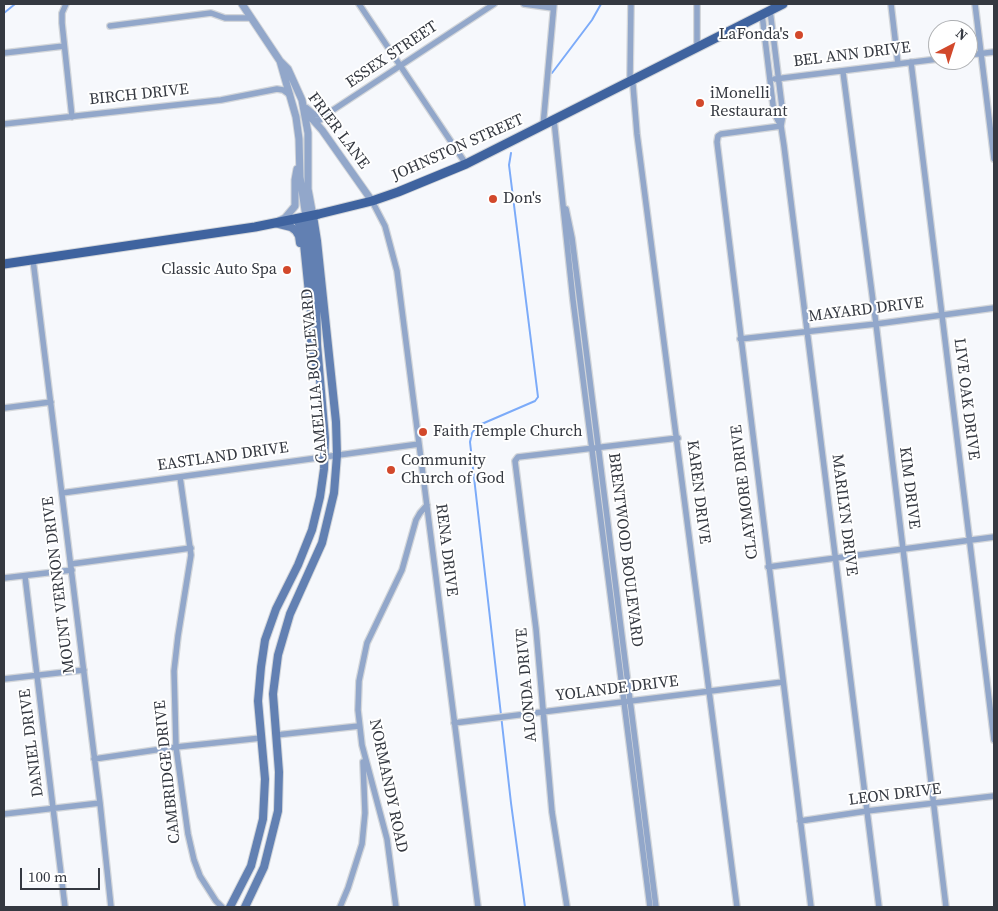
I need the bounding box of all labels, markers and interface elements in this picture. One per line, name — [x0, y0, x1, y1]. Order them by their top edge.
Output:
street label: ESSEX STREET — [342, 17, 442, 93]
north arrow — [928, 20, 978, 70]
text: N — [952, 23, 972, 45]
place label: LaFonda's — [719, 25, 789, 45]
marker: LaFonda's — [793, 29, 805, 41]
street label: BEL ANN DRIVE — [792, 38, 912, 72]
street label: BIRCH DRIVE — [88, 80, 190, 110]
place label: iMonelli Restaurant — [710, 84, 788, 122]
street label: FRIER LANE — [303, 89, 373, 173]
marker: iMonelli Restaurant — [694, 97, 706, 109]
street label: JOHNSTON STREET — [389, 110, 527, 186]
place label: Don's — [503, 189, 541, 209]
marker: Don's — [487, 193, 499, 205]
place label: Classic Auto Spa — [161, 260, 277, 280]
marker: Classic Auto Spa — [281, 264, 293, 276]
street label: CAMELLIA BOULEVARD — [298, 288, 332, 464]
street label: MAYARD DRIVE — [807, 293, 925, 327]
street label: LIVE OAK DRIVE — [949, 337, 983, 461]
place label: Faith Temple Church — [433, 422, 583, 442]
street label: CLAYMORE DRIVE — [727, 424, 763, 560]
marker: Faith Temple Church — [417, 426, 429, 438]
street label: EASTLAND DRIVE — [156, 438, 290, 476]
street label: KAREN DRIVE — [682, 439, 714, 545]
street label: KIM DRIVE — [894, 446, 924, 530]
place label: Community Church of God — [401, 451, 504, 489]
street label: BRENTWOOD BOULEVARD — [604, 452, 646, 648]
street label: MARILYN DRIVE — [827, 453, 861, 577]
marker: Community Church of God — [385, 464, 397, 476]
street label: MOUNT VERNON DRIVE — [39, 495, 79, 675]
street label: RENA DRIVE — [431, 503, 461, 597]
street label: ALONDA DRIVE — [512, 627, 542, 743]
street label: YOLANDE DRIVE — [554, 672, 680, 706]
street label: DANIEL DRIVE — [16, 688, 48, 798]
street label: CAMBRIDGE DRIVE — [151, 699, 185, 845]
street label: NORMANDY ROAD — [364, 717, 412, 855]
street label: LEON DRIVE — [848, 780, 942, 810]
scale bar — [22, 858, 102, 890]
text: 100 m — [28, 866, 68, 887]

